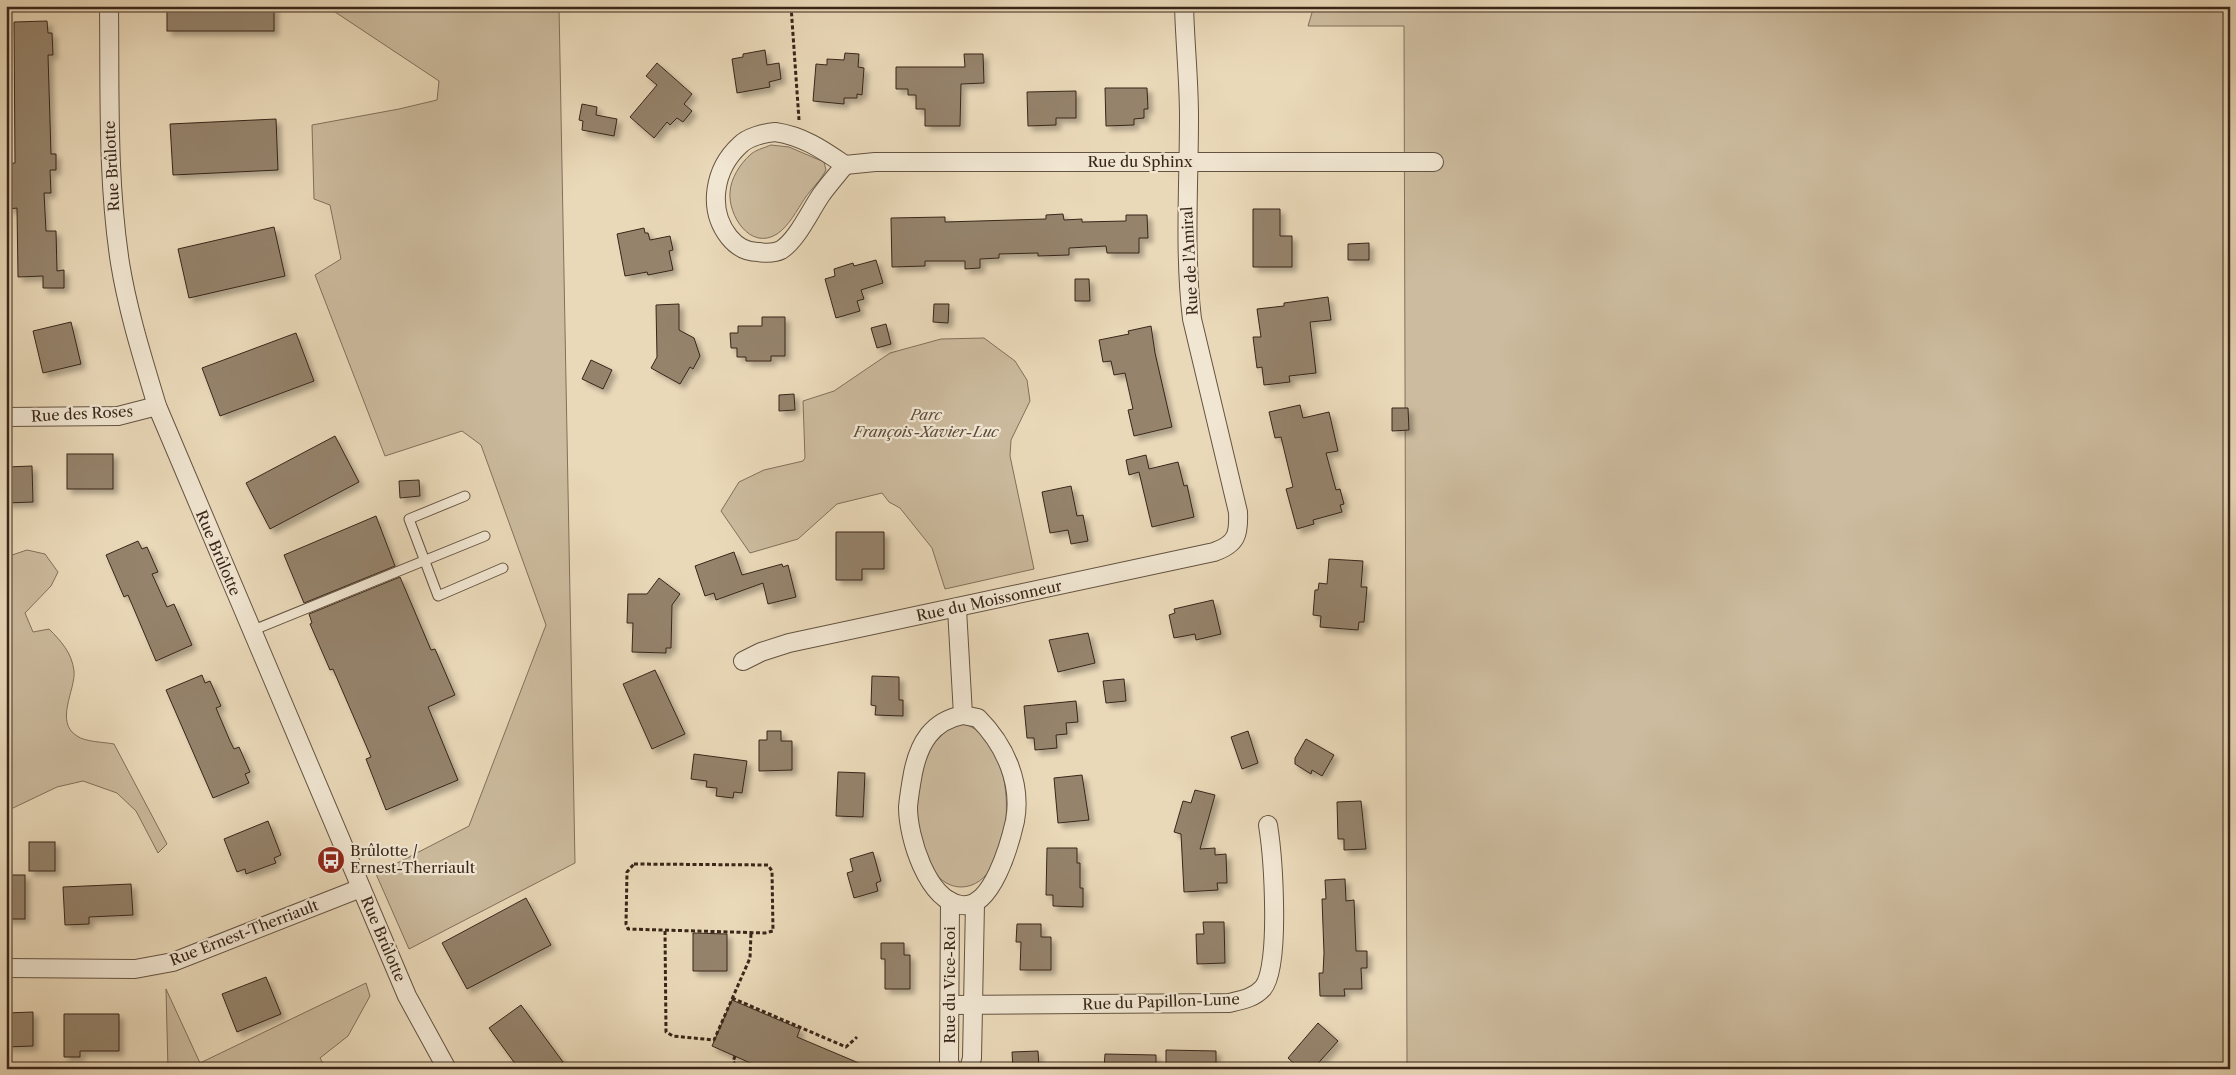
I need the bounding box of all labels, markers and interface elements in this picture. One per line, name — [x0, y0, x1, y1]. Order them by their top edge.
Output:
street label: Rue Brûlotte — [100, 120, 123, 212]
street label: Rue du Sphinx — [1087, 152, 1193, 171]
street label: Rue de l'Amiral — [1177, 205, 1202, 316]
street label: Rue des Roses — [30, 401, 133, 426]
park label: Parc François-Xavier-Luc — [853, 405, 999, 441]
street label: Rue Brûlotte — [192, 507, 245, 598]
street label: Rue du Moissonneur — [914, 576, 1064, 625]
place label: Brûlotte / Ernest-Therriault — [350, 841, 476, 877]
bus stop icon: Brûlotte / Ernest-Therriault — [316, 845, 346, 875]
street label: Rue Brûlotte — [357, 893, 410, 984]
street label: Rue Ernest-Therriault — [167, 895, 321, 970]
street label: Rue du Vice-Roi — [940, 926, 959, 1044]
street label: Rue du Papillon-Lune — [1082, 989, 1240, 1014]

